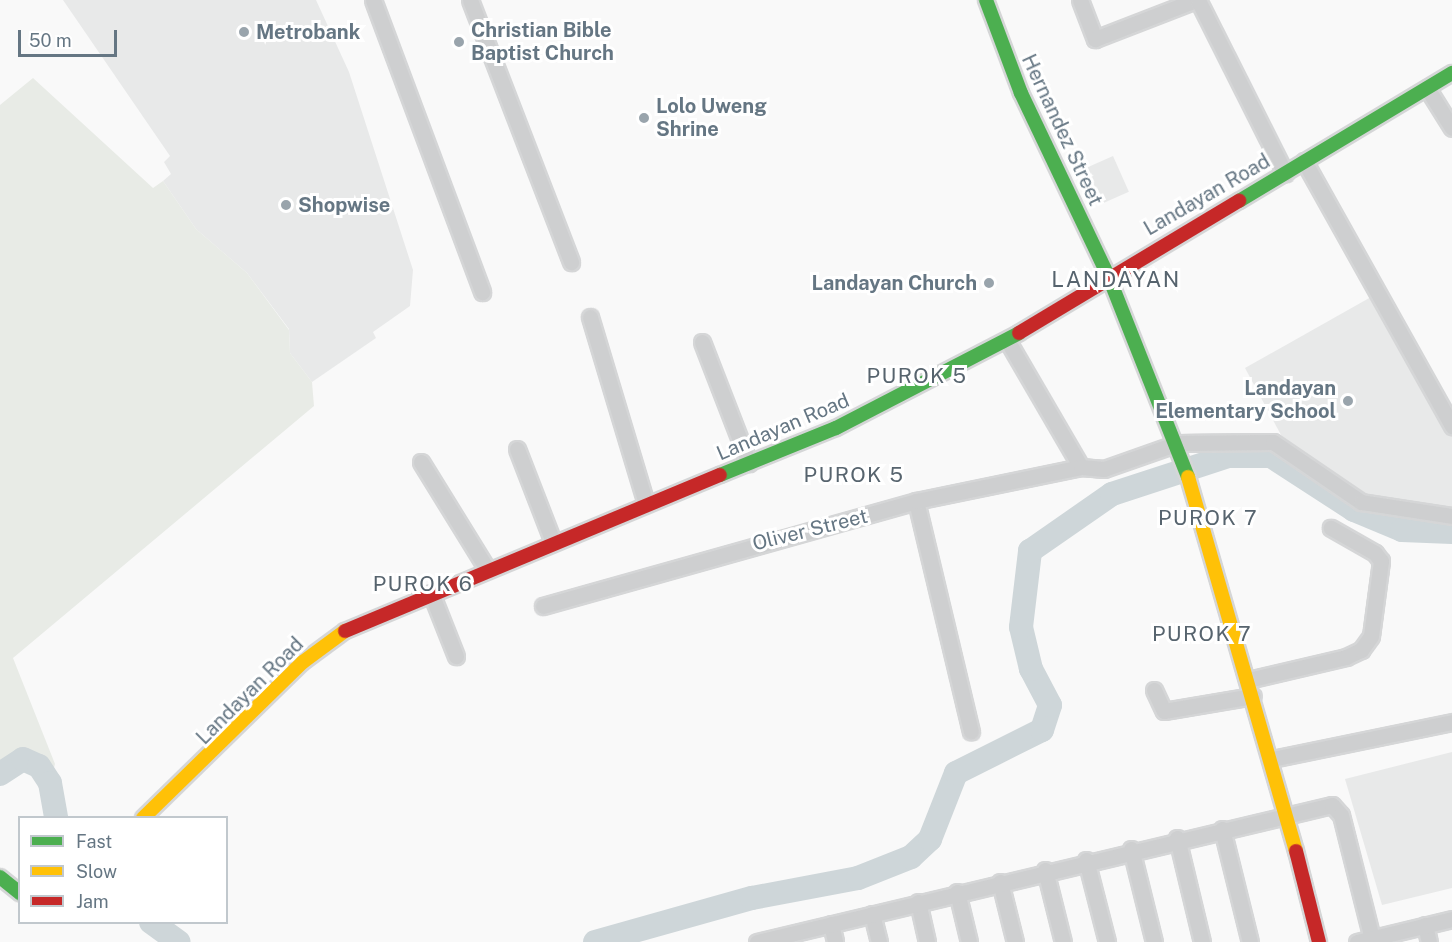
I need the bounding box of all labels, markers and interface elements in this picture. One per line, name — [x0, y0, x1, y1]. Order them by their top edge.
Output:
scale bar — [21, 18, 120, 56]
place label: Christian Bible Baptist Church — [471, 19, 614, 66]
place label: Metrobank — [256, 20, 360, 44]
marker: Metrobank — [237, 25, 251, 39]
text: 50 m — [29, 30, 72, 51]
marker: Christian Bible Baptist Church — [452, 35, 466, 49]
street label: Hernandez Street — [1016, 50, 1108, 210]
place label: Lolo Uweng Shrine — [656, 94, 767, 141]
marker: Lolo Uweng Shrine — [637, 111, 651, 125]
street label: Landayan Road — [1140, 149, 1274, 241]
place label: Shopwise — [298, 193, 390, 217]
marker: Shopwise — [279, 198, 293, 212]
district label: LANDAYAN — [1051, 267, 1181, 293]
place label: Landayan Church — [812, 271, 977, 295]
marker: Landayan Church — [982, 276, 996, 290]
district label: PUROK 5 — [867, 363, 967, 389]
place label: Landayan Elementary School — [1155, 377, 1336, 424]
street label: Landayan Road — [713, 388, 853, 466]
marker: Landayan Elementary School — [1341, 394, 1355, 408]
district label: PUROK 5 — [804, 462, 904, 488]
street label: Oliver Street — [750, 504, 870, 556]
district label: PUROK 7 — [1158, 505, 1258, 531]
district label: PUROK 6 — [373, 571, 473, 597]
district label: PUROK 7 — [1152, 621, 1252, 647]
street label: Landayan Road — [191, 632, 309, 750]
legend — [18, 816, 228, 924]
text: Fast — [76, 831, 112, 852]
text: Slow — [76, 861, 117, 882]
text: Jam — [76, 891, 109, 912]

